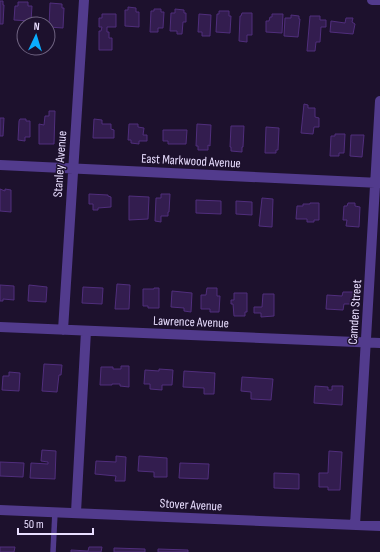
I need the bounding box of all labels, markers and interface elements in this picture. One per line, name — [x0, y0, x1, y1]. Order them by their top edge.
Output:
north arrow — [16, 16, 56, 56]
text: N — [33, 20, 40, 33]
street label: Stanley Avenue — [50, 130, 70, 198]
street label: East Markwood Avenue — [141, 150, 241, 172]
street label: Camden Street — [345, 279, 365, 345]
street label: Lawrence Avenue — [153, 313, 229, 331]
street label: Stover Avenue — [159, 495, 223, 515]
scale bar — [18, 510, 93, 536]
text: 50 m — [24, 517, 44, 532]

